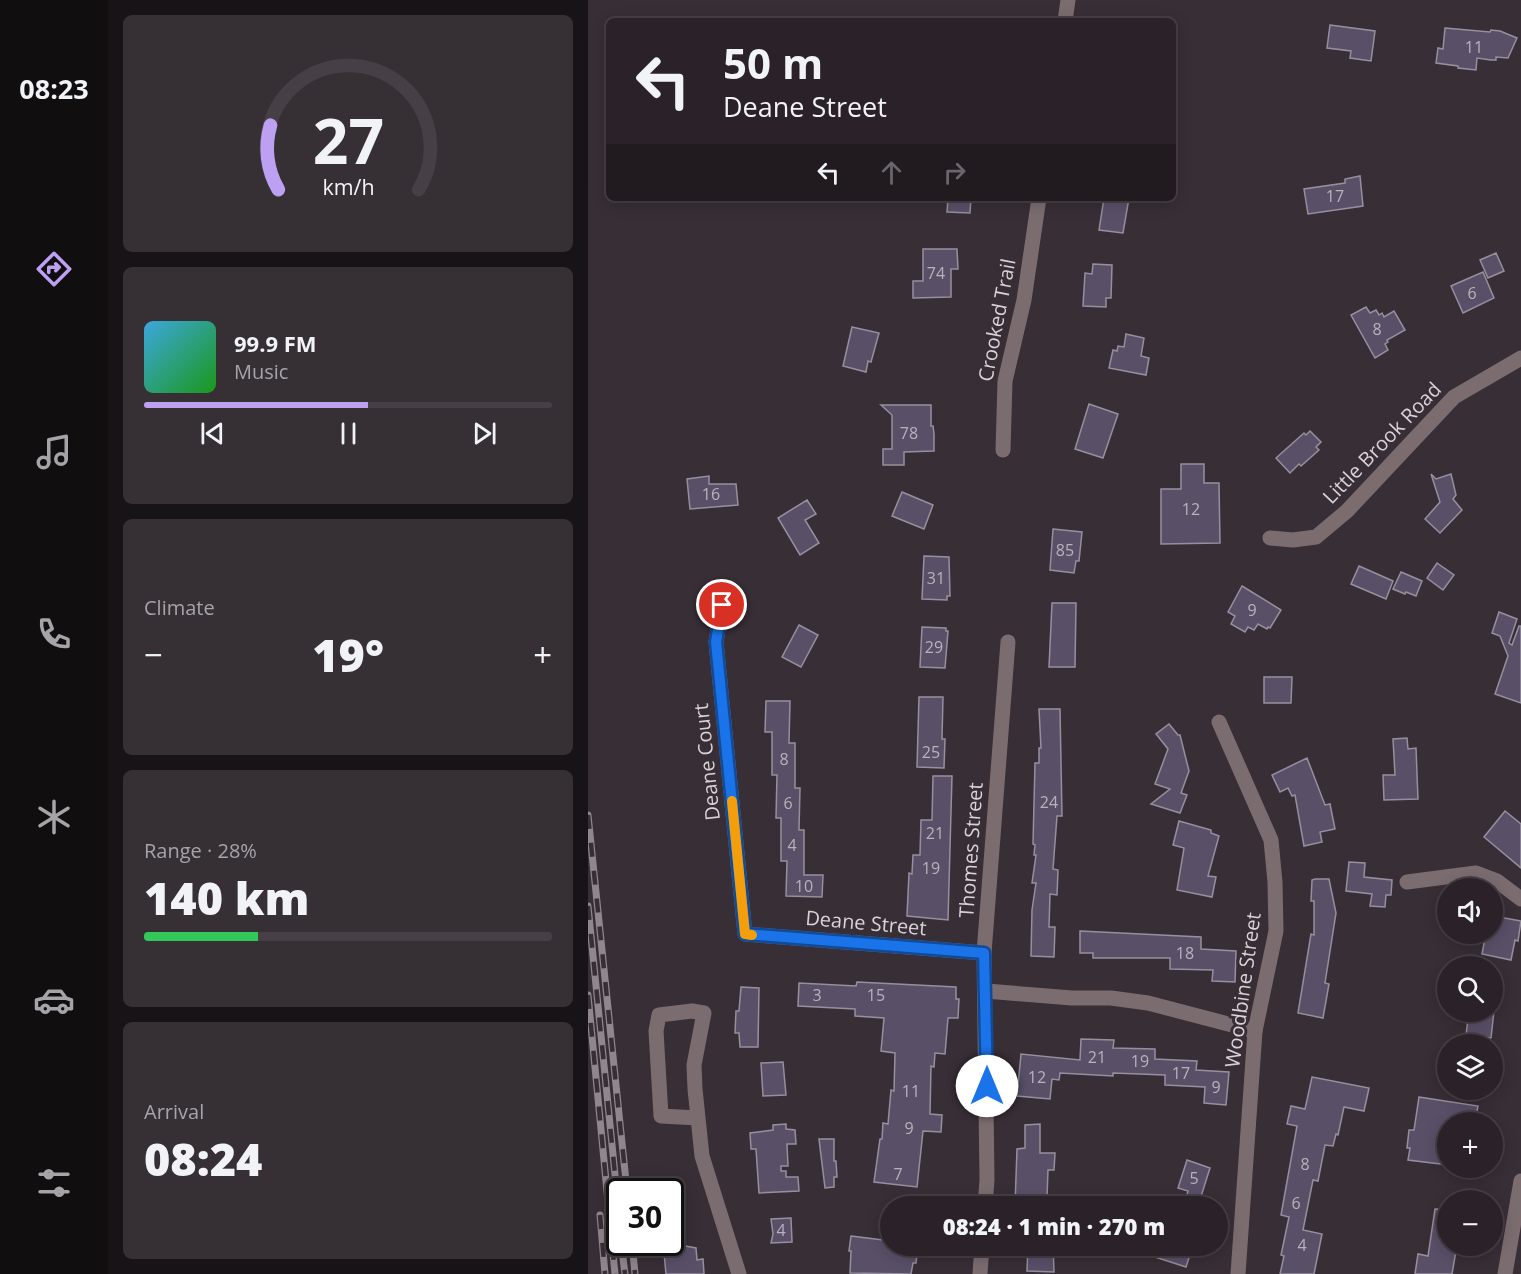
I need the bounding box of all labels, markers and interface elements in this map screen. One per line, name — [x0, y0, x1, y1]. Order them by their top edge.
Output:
text: 50 m — [723, 34, 823, 91]
house number: 11 — [1465, 36, 1483, 58]
icon: left — [624, 42, 702, 120]
text: 08:23 — [19, 70, 89, 107]
text: Deane Street — [723, 88, 887, 125]
text: 27 — [312, 98, 384, 183]
icon: left — [812, 156, 845, 189]
icon: ahead — [875, 156, 908, 189]
icon: right — [938, 156, 971, 189]
text: km/h — [322, 173, 374, 202]
house number: 17 — [1326, 185, 1344, 207]
icon: directions — [33, 248, 75, 290]
street label: Crooked Trail — [971, 256, 1022, 384]
house number: 74 — [927, 262, 945, 284]
house number: 6 — [1467, 282, 1477, 304]
house number: 8 — [1372, 318, 1382, 340]
text: 99.9 FM — [234, 328, 317, 358]
text: Music — [234, 358, 288, 385]
street label: Little Brook Road — [1316, 376, 1447, 510]
icon: previous — [196, 417, 229, 450]
icon: pause — [332, 417, 365, 450]
icon: next — [468, 417, 501, 450]
house number: 78 — [900, 422, 918, 444]
icon: music — [33, 431, 75, 473]
house number: 16 — [702, 483, 720, 505]
house number: 12 — [1182, 498, 1200, 520]
house number: 85 — [1056, 539, 1074, 561]
house number: 31 — [927, 567, 945, 589]
pin — [696, 579, 747, 630]
icon: arrive — [705, 588, 738, 621]
text: Climate — [144, 594, 215, 621]
house number: 9 — [1247, 599, 1257, 621]
icon: phone — [33, 613, 75, 655]
text: 19° — [312, 624, 384, 685]
text: − — [144, 632, 163, 677]
text: + — [533, 632, 552, 677]
house number: 29 — [925, 636, 943, 658]
street label: Deane Court — [687, 702, 726, 822]
house number: 25 — [922, 741, 940, 763]
house number: 8 — [779, 748, 789, 770]
street label: Thomes Street — [952, 781, 989, 919]
house number: 24 — [1040, 791, 1058, 813]
house number: 6 — [783, 792, 793, 814]
icon: climate — [33, 796, 75, 838]
house number: 21 — [926, 822, 944, 844]
house number: 4 — [787, 834, 797, 856]
text: Range · 28% — [144, 837, 257, 864]
house number: 19 — [922, 857, 940, 879]
text: 140 km — [144, 867, 309, 928]
house number: 10 — [795, 875, 813, 897]
map controls — [1437, 878, 1503, 1256]
button: sound — [1437, 878, 1503, 944]
street label: Deane Street — [804, 904, 928, 941]
street label: Woodbine Street — [1218, 911, 1267, 1069]
house number: 18 — [1176, 942, 1194, 964]
button: search — [1437, 956, 1503, 1022]
icon: car — [33, 979, 75, 1021]
house number: 3 — [812, 984, 822, 1006]
house number: 15 — [867, 984, 885, 1006]
button: layers — [1437, 1034, 1503, 1100]
house number: 21 — [1088, 1046, 1106, 1068]
house number: 19 — [1131, 1050, 1149, 1072]
position arrow — [955, 1054, 1019, 1118]
house number: 17 — [1172, 1062, 1190, 1084]
house number: 12 — [1028, 1066, 1046, 1088]
house number: 9 — [1211, 1076, 1221, 1098]
house number: 11 — [902, 1080, 920, 1102]
text: Arrival — [144, 1098, 204, 1125]
button: + — [1437, 1112, 1503, 1178]
house number: 9 — [904, 1117, 914, 1139]
text: 08:24 — [144, 1128, 262, 1189]
house number: 8 — [1300, 1153, 1310, 1175]
icon: filters — [33, 1162, 75, 1204]
house number: 7 — [893, 1163, 903, 1185]
house number: 5 — [1189, 1167, 1199, 1189]
speed limit sign: 30 — [606, 1178, 684, 1256]
button: − — [1437, 1190, 1503, 1256]
house number: 6 — [1291, 1192, 1301, 1214]
text: 08:24 · 1 min · 270 m — [943, 1211, 1165, 1241]
house number: 4 — [776, 1219, 786, 1241]
house number: 4 — [1297, 1234, 1307, 1256]

